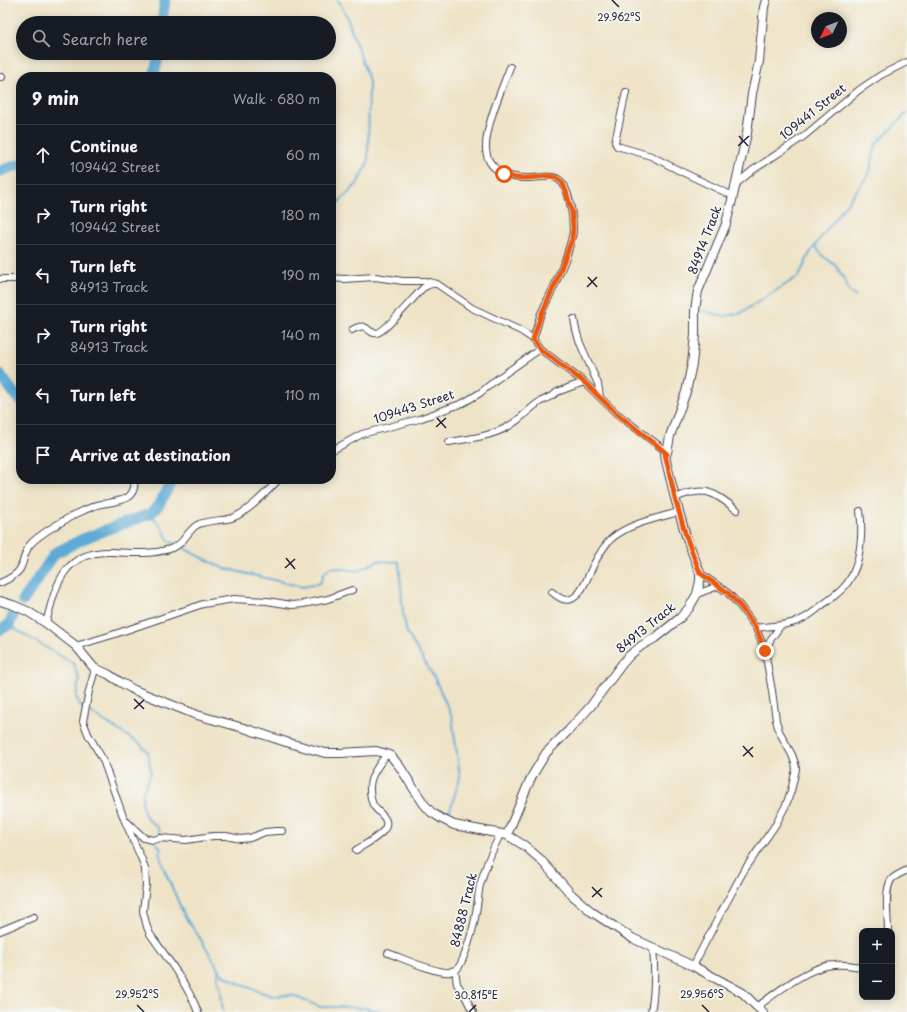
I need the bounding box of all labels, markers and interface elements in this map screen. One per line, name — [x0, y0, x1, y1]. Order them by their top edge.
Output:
text: 29.962°S — [597, 9, 641, 24]
north arrow — [811, 12, 847, 48]
search box — [16, 16, 336, 60]
icon: search — [30, 27, 52, 49]
text: Search here — [62, 27, 148, 50]
street label: 109441 Street — [775, 79, 849, 144]
text: 9 min — [32, 85, 79, 111]
text: Walk · 680 m — [233, 89, 320, 108]
text: Continue — [70, 134, 138, 157]
icon: ahead — [32, 144, 54, 166]
text: 60 m — [286, 145, 320, 164]
text: 109442 Street — [70, 157, 160, 176]
route start — [495, 165, 513, 183]
text: Turn right — [70, 194, 147, 217]
street label: 84914 Track — [683, 203, 725, 277]
icon: right — [32, 204, 54, 226]
text: 180 m — [281, 205, 320, 224]
text: 109442 Street — [70, 217, 160, 236]
text: Turn left — [70, 254, 136, 277]
icon: left — [32, 264, 54, 286]
text: 190 m — [281, 265, 320, 284]
text: 84913 Track — [70, 277, 148, 296]
text: Turn right — [70, 314, 147, 337]
icon: right — [32, 324, 54, 346]
text: 140 m — [281, 325, 320, 344]
text: 84913 Track — [70, 337, 148, 356]
text: Turn left — [70, 383, 136, 406]
icon: left — [32, 384, 54, 406]
text: 110 m — [285, 385, 320, 404]
street label: 109443 Street — [371, 385, 456, 427]
text: Arrive at destination — [70, 443, 231, 466]
icon: arrive — [32, 444, 54, 466]
street label: 84913 Track — [612, 598, 679, 657]
route end — [756, 642, 774, 660]
street label: 84888 Track — [445, 871, 481, 949]
map controls — [859, 928, 895, 1000]
button: + — [859, 928, 895, 964]
button: − — [859, 964, 895, 1000]
text: 29.952°S — [115, 986, 159, 1001]
text: 29.956°S — [680, 986, 724, 1001]
text: 30.815°E — [454, 987, 498, 1002]

